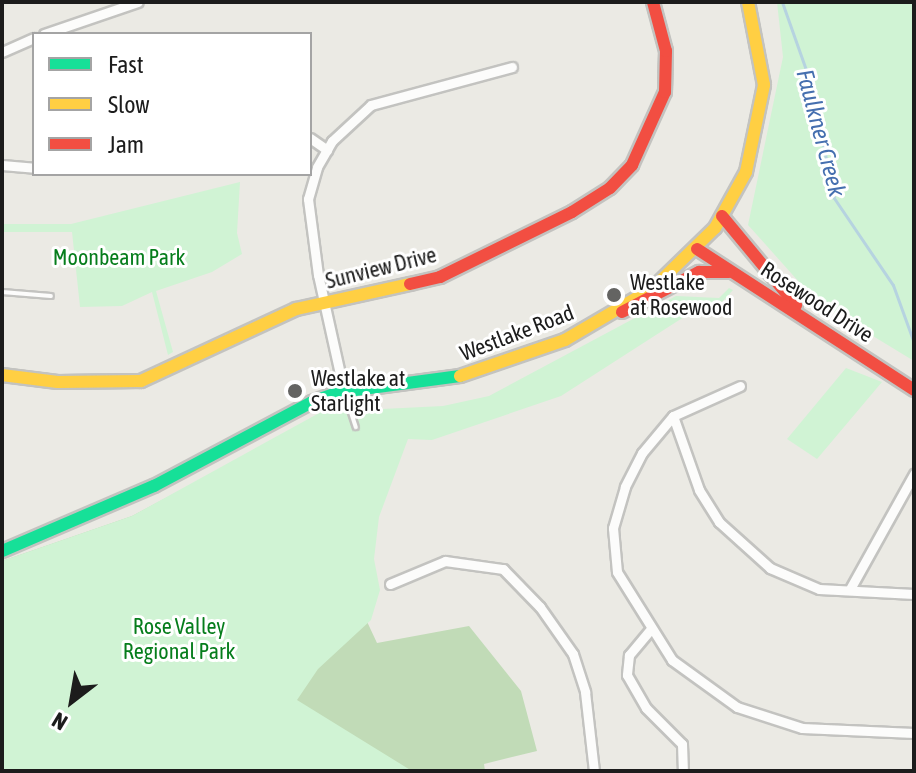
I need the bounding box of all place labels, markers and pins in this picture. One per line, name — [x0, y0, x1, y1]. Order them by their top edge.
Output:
place label: Westlake at Rosewood — [630, 269, 732, 320]
marker: Westlake at Rosewood — [605, 286, 623, 304]
place label: Westlake at Starlight — [311, 365, 405, 416]
marker: Westlake at Starlight — [286, 382, 304, 400]

